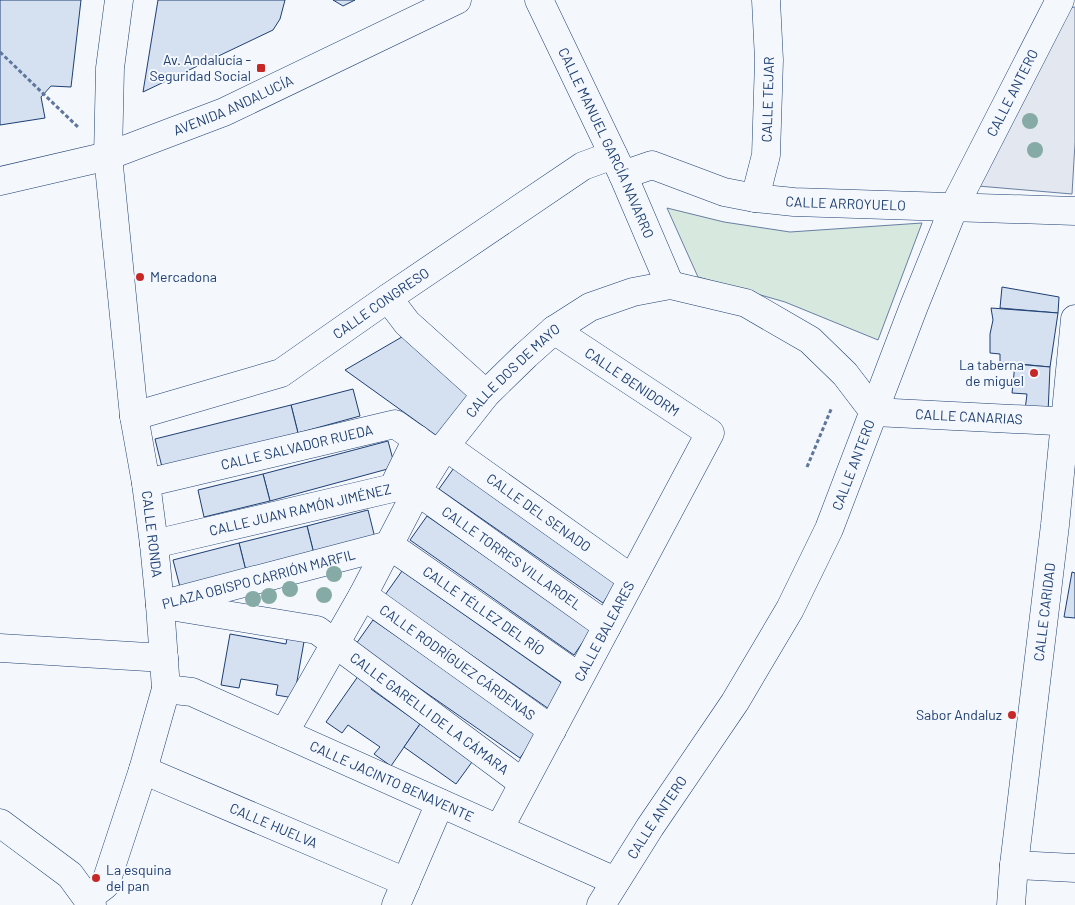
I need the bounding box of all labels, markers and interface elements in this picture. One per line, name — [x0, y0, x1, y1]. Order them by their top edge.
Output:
street label: CALLE MANUEL GARCÍA NAVARRO — [555, 45, 658, 241]
street label: CALLE ANTERO — [983, 46, 1041, 139]
place label: Av. Andalucía - Seguridad Social — [149, 51, 251, 84]
street label: CALLE TEJAR — [757, 56, 777, 142]
marker: Av. Andalucía - Seguridad Social — [255, 62, 267, 74]
street label: AVENIDA ANDALUCÍA — [171, 71, 296, 138]
street label: CALLE ARROYUELO — [785, 192, 906, 214]
street label: CALLE CONGRESO — [329, 264, 432, 342]
place label: Mercadona — [150, 268, 217, 285]
marker: Mercadona — [134, 271, 146, 283]
street label: CALLE DOS DE MAYO — [462, 320, 563, 421]
street label: CALLE BENIDORM — [582, 344, 683, 420]
place label: La taberna de miguel — [959, 356, 1024, 389]
marker: La taberna de miguel — [1028, 367, 1040, 379]
street label: CALLE CANARIAS — [915, 405, 1023, 427]
street label: CALLE ANTERO — [828, 417, 878, 512]
street label: CALLE SALVADOR RUEDA — [219, 420, 375, 473]
street label: CALLE DEL SENADO — [484, 469, 594, 555]
street label: CALLE JUAN RAMÓN JIMÉNEZ — [207, 480, 393, 539]
street label: CALLE RONDA — [139, 489, 166, 579]
street label: CALLE TORRES VILLAROEL — [439, 502, 585, 613]
street label: PLAZA OBISPO CARRIÓN MARFIL — [160, 545, 357, 612]
street label: CALLE TÉLLEZ DEL RÍO — [420, 562, 548, 659]
street label: CALLE CARIDAD — [1030, 562, 1058, 662]
street label: CALLE BALEARES — [570, 578, 638, 684]
street label: CALLE RODRÍGUEZ CÁRDENAS — [377, 601, 539, 723]
street label: CALLE GARELLI DE LA CÁMARA — [347, 649, 513, 778]
place label: Sabor Andaluz — [916, 706, 1002, 723]
marker: Sabor Andaluz — [1006, 709, 1018, 721]
street label: CALLE JACINTO BENAVENTE — [307, 737, 477, 825]
street label: CALLE ANTERO — [623, 772, 690, 862]
street label: CALLE HUELVA — [227, 799, 321, 852]
place label: La esquina del pan — [106, 861, 171, 894]
marker: La esquina del pan — [90, 872, 102, 884]

